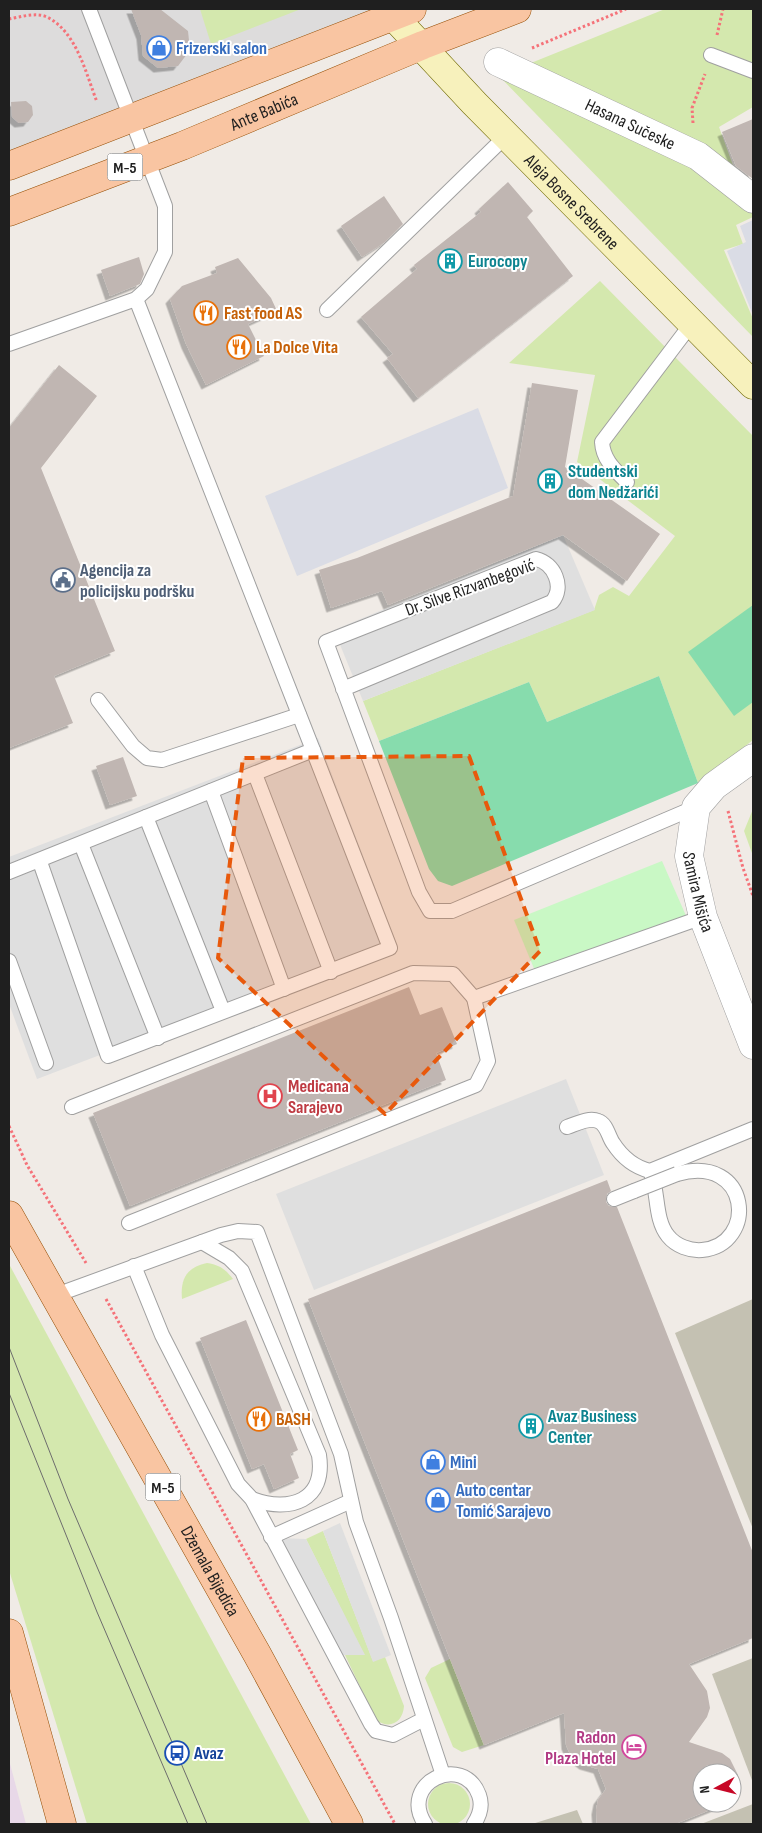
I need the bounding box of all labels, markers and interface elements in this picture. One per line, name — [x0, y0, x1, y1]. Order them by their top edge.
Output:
shop icon: Frizerski salon — [146, 35, 172, 61]
place label: Frizerski salon — [176, 38, 267, 59]
street label: Ante Babića — [226, 89, 301, 136]
street label: Hasana Sučeske — [582, 94, 678, 155]
street label: Aleja Bosne Srebrene — [519, 149, 623, 254]
road number: M-5 — [108, 154, 142, 180]
building icon: Eurocopy — [437, 248, 463, 274]
place label: Eurocopy — [468, 251, 528, 272]
restaurant icon: Fast food AS — [193, 300, 219, 326]
place label: Fast food AS — [224, 303, 302, 324]
restaurant icon: La Dolce Vita — [226, 334, 252, 360]
place label: La Dolce Vita — [256, 337, 338, 358]
place label: Studentski dom Nedžarići — [568, 461, 658, 503]
building icon: Studentski dom Nedžarići — [537, 468, 563, 494]
street label: Dr. Silve Rizvanbegović — [402, 554, 538, 621]
place label: Agencija za policijsku podršku — [79, 560, 195, 602]
public building icon: Agencija za policijsku podršku — [50, 567, 76, 593]
street label: Samira Mišića — [678, 850, 718, 935]
place label: Medicana Sarajevo — [288, 1076, 349, 1118]
hospital icon: Medicana Sarajevo — [257, 1083, 283, 1109]
restaurant icon: BASH — [246, 1406, 272, 1432]
place label: Avaz Business Center — [547, 1406, 637, 1448]
place label: BASH — [276, 1409, 311, 1430]
building icon: Avaz Business Center — [518, 1413, 544, 1439]
shop icon: Mini — [420, 1449, 446, 1475]
place label: Mini — [450, 1452, 477, 1473]
road number: M-5 — [146, 1474, 180, 1500]
place label: Auto centar Tomić Sarajevo — [455, 1480, 551, 1522]
shop icon: Auto centar Tomić Sarajevo — [425, 1487, 451, 1513]
street label: Džemala Bijedića — [176, 1522, 244, 1620]
place label: Radon Plaza Hotel — [545, 1727, 616, 1769]
hotel icon: Radon Plaza Hotel — [621, 1734, 647, 1760]
bus stop icon: Avaz — [164, 1740, 190, 1766]
place label: Avaz — [193, 1743, 224, 1764]
north arrow — [692, 1763, 742, 1813]
text: N — [696, 1785, 713, 1794]

